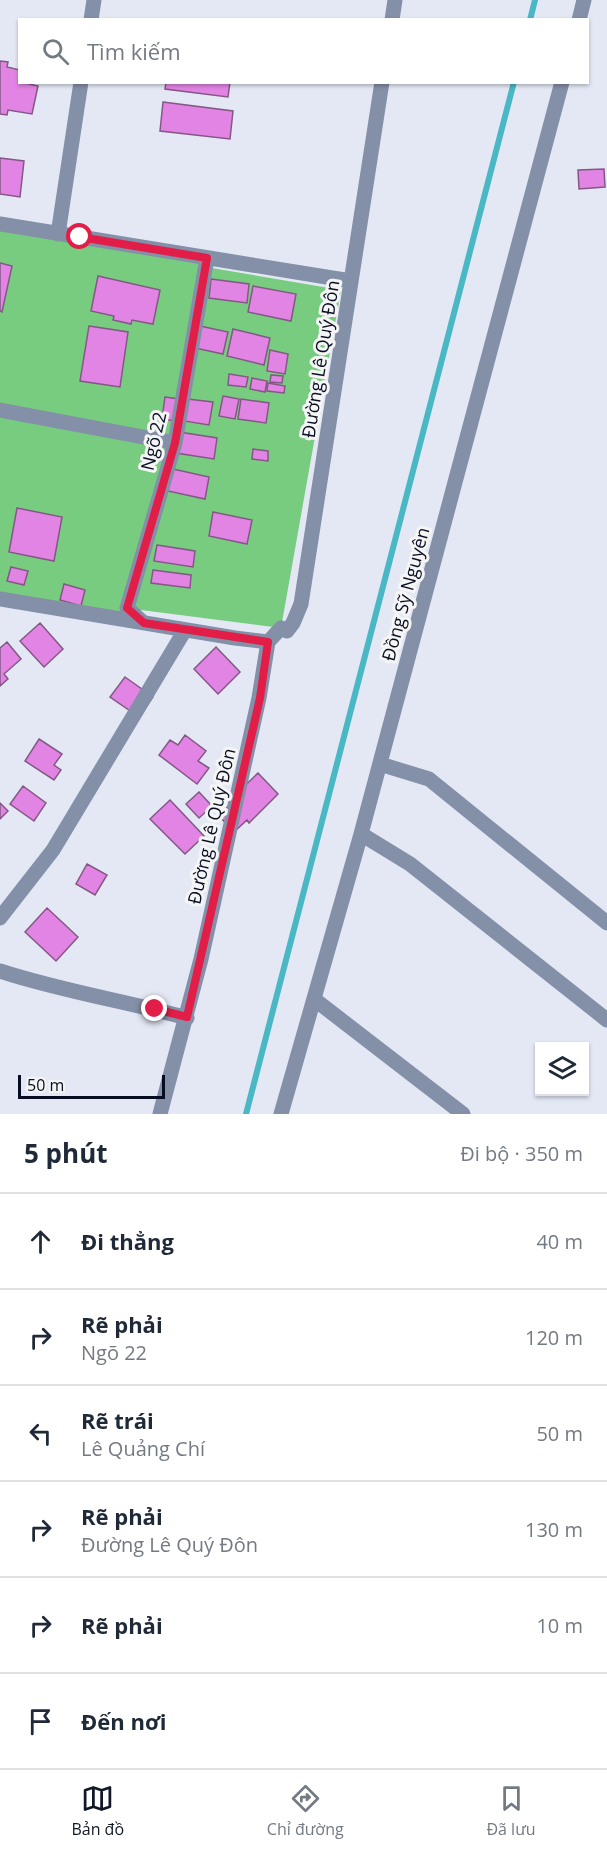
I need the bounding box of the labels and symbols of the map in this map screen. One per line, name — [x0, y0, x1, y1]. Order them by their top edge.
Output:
route start — [66, 223, 92, 249]
street label: Đường Lê Quý Đôn — [296, 278, 344, 440]
street label: Ngõ 22 — [135, 409, 171, 473]
street label: Đồng Sỹ Nguyên — [376, 524, 434, 664]
street label: Đường Lê Quý Đôn — [181, 746, 241, 906]
route end — [141, 995, 167, 1021]
scale bar — [18, 1072, 165, 1100]

